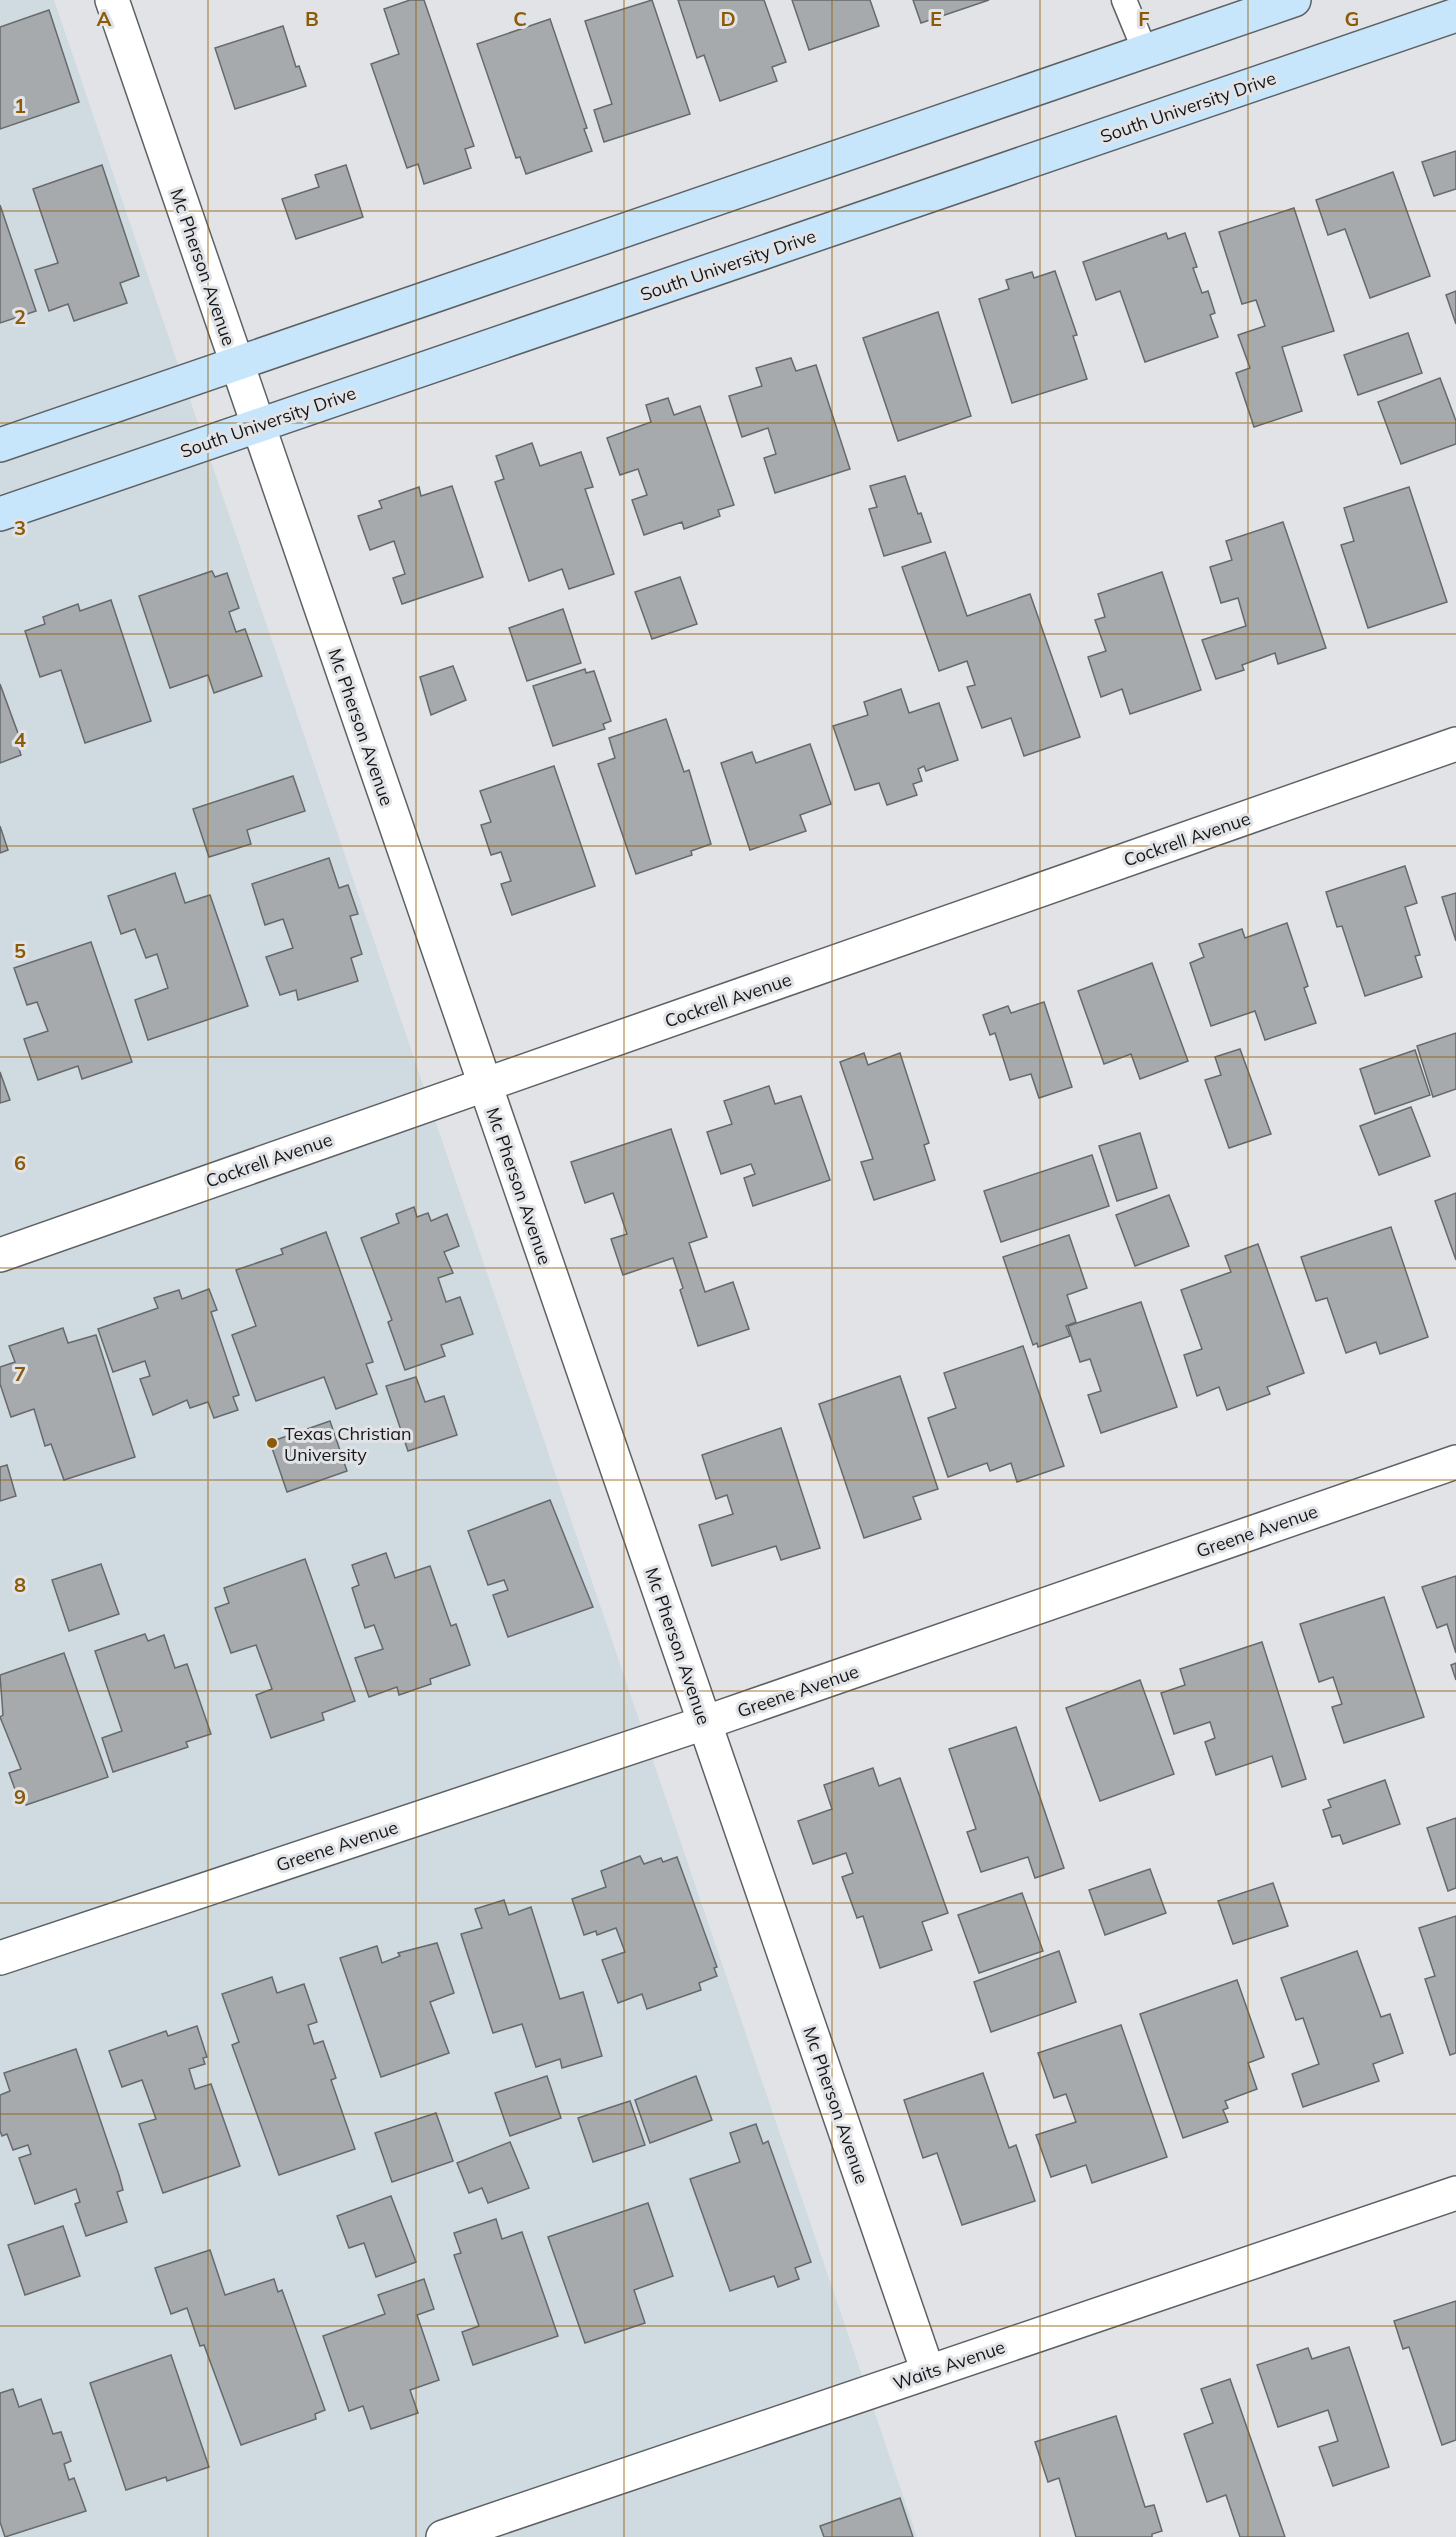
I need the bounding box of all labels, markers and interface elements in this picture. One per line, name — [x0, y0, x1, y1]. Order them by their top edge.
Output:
text: A — [97, 6, 112, 31]
text: B — [305, 6, 319, 31]
text: C — [513, 6, 527, 31]
text: D — [720, 6, 736, 31]
text: E — [930, 6, 942, 31]
text: F — [1138, 6, 1150, 31]
text: G — [1345, 6, 1359, 31]
street label: South University Drive — [1097, 66, 1279, 148]
text: 1 — [14, 93, 26, 118]
street label: Mc Pherson Avenue — [165, 185, 241, 349]
street label: South University Drive — [637, 224, 819, 306]
text: 2 — [14, 304, 26, 329]
street label: South University Drive — [177, 381, 359, 463]
text: 3 — [14, 515, 26, 540]
street label: Mc Pherson Avenue — [323, 645, 399, 809]
text: 4 — [14, 727, 26, 752]
street label: Cockrell Avenue — [1121, 807, 1253, 871]
text: 5 — [14, 938, 26, 963]
street label: Cockrell Avenue — [662, 968, 794, 1032]
street label: Mc Pherson Avenue — [481, 1104, 557, 1268]
street label: Cockrell Avenue — [203, 1128, 335, 1192]
text: 6 — [14, 1150, 26, 1175]
text: 7 — [14, 1361, 26, 1386]
place label: Texas Christian University — [284, 1422, 412, 1466]
marker: Texas Christian University — [265, 1436, 279, 1450]
street label: Greene Avenue — [1193, 1499, 1321, 1563]
street label: Mc Pherson Avenue — [640, 1564, 716, 1728]
text: 8 — [14, 1572, 26, 1597]
street label: Greene Avenue — [734, 1659, 862, 1723]
text: 9 — [14, 1784, 26, 1809]
street label: Greene Avenue — [273, 1815, 401, 1877]
street label: Mc Pherson Avenue — [798, 2023, 874, 2187]
street label: Waits Avenue — [890, 2335, 1008, 2395]

